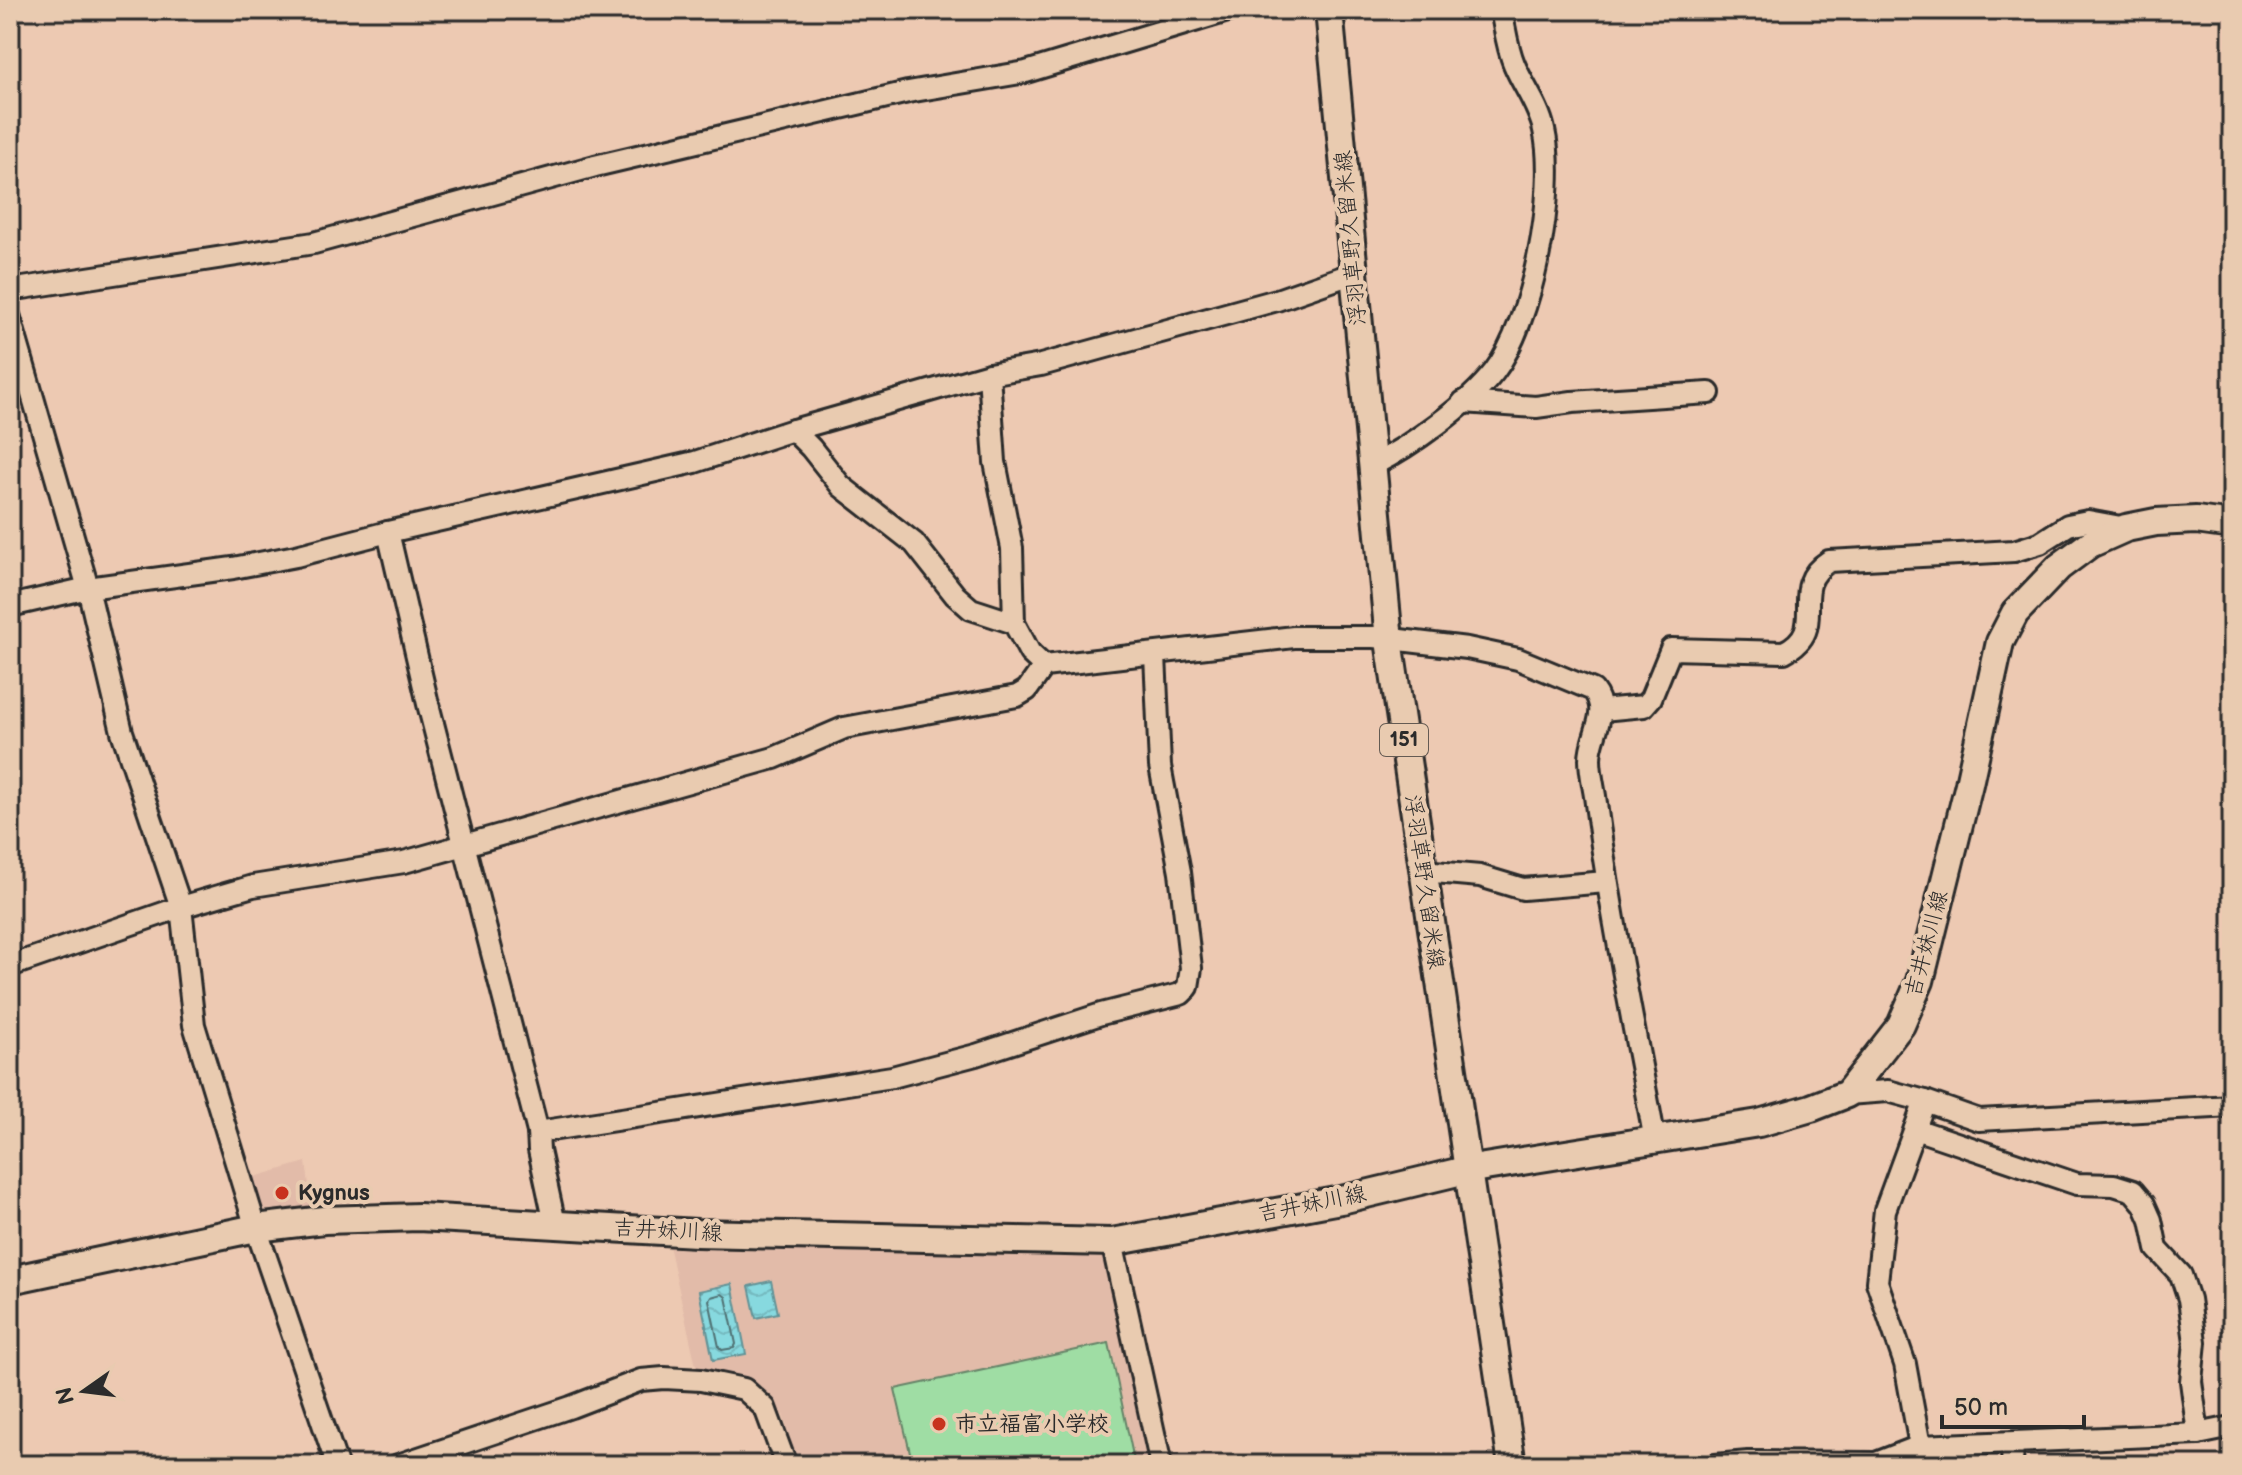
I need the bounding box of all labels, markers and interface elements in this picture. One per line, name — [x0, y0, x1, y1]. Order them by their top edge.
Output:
street label: 浮羽草野久留米線 — [1330, 149, 1372, 327]
road number: 151 — [1380, 724, 1428, 756]
street label: 浮羽草野久留米線 — [1398, 793, 1450, 971]
street label: 吉井妹川線 — [1900, 887, 1954, 1001]
place label: Kygnus — [298, 1180, 370, 1207]
street label: 吉井妹川線 — [1255, 1180, 1369, 1228]
marker: Kygnus — [273, 1184, 291, 1202]
street label: 吉井妹川線 — [612, 1215, 724, 1247]
north arrow — [44, 1351, 124, 1431]
scale bar — [1942, 1379, 2084, 1429]
text: N — [51, 1384, 81, 1407]
text: 50 m — [1954, 1393, 2008, 1422]
place label: 市立福富小学校 — [955, 1411, 1109, 1438]
marker: 市立福富小学校 — [930, 1415, 948, 1433]

